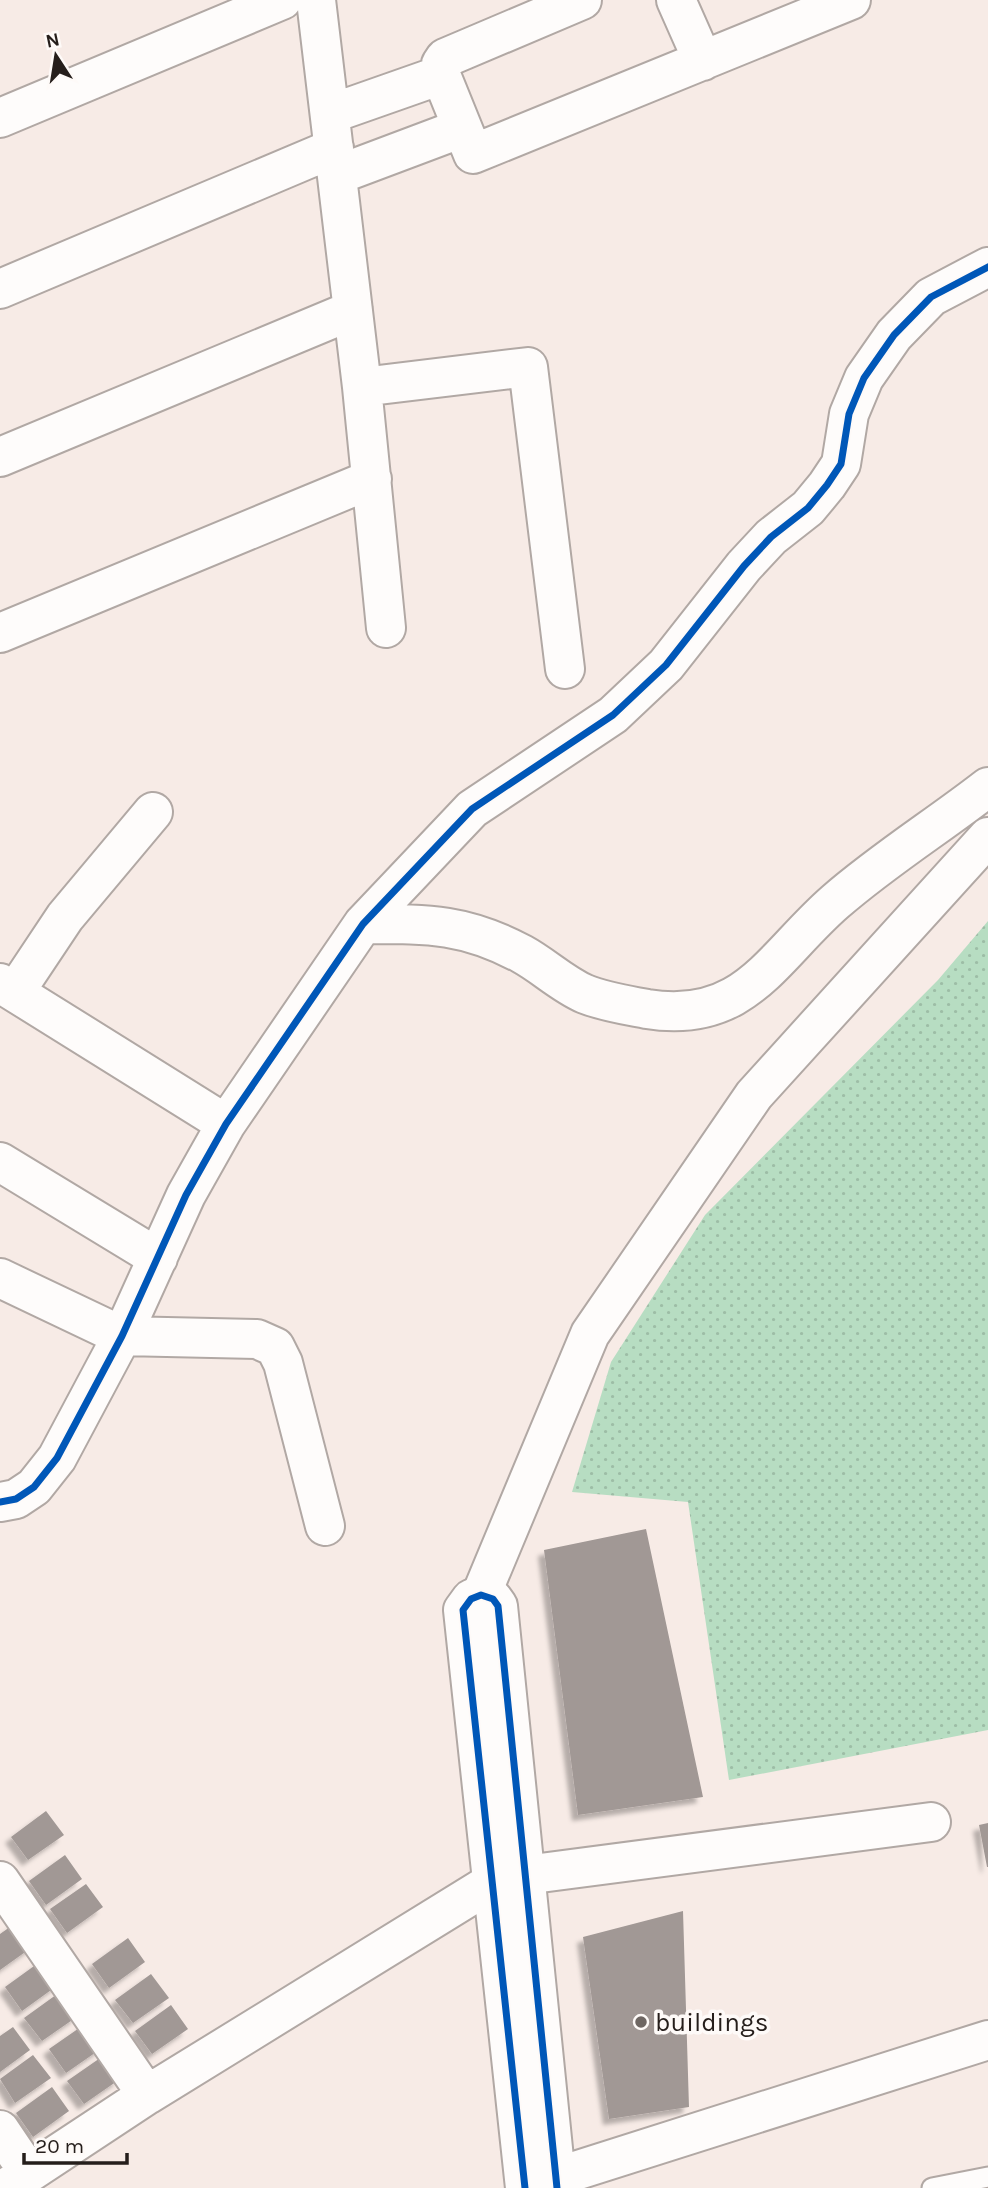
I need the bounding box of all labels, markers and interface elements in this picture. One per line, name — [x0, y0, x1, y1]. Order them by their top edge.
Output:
north arrow — [21, 21, 91, 91]
text: N — [44, 28, 62, 53]
place label: buildings — [655, 2007, 768, 2038]
marker: buildings — [633, 2014, 649, 2030]
scale bar — [24, 2122, 128, 2166]
text: 20 m — [35, 2134, 84, 2158]

